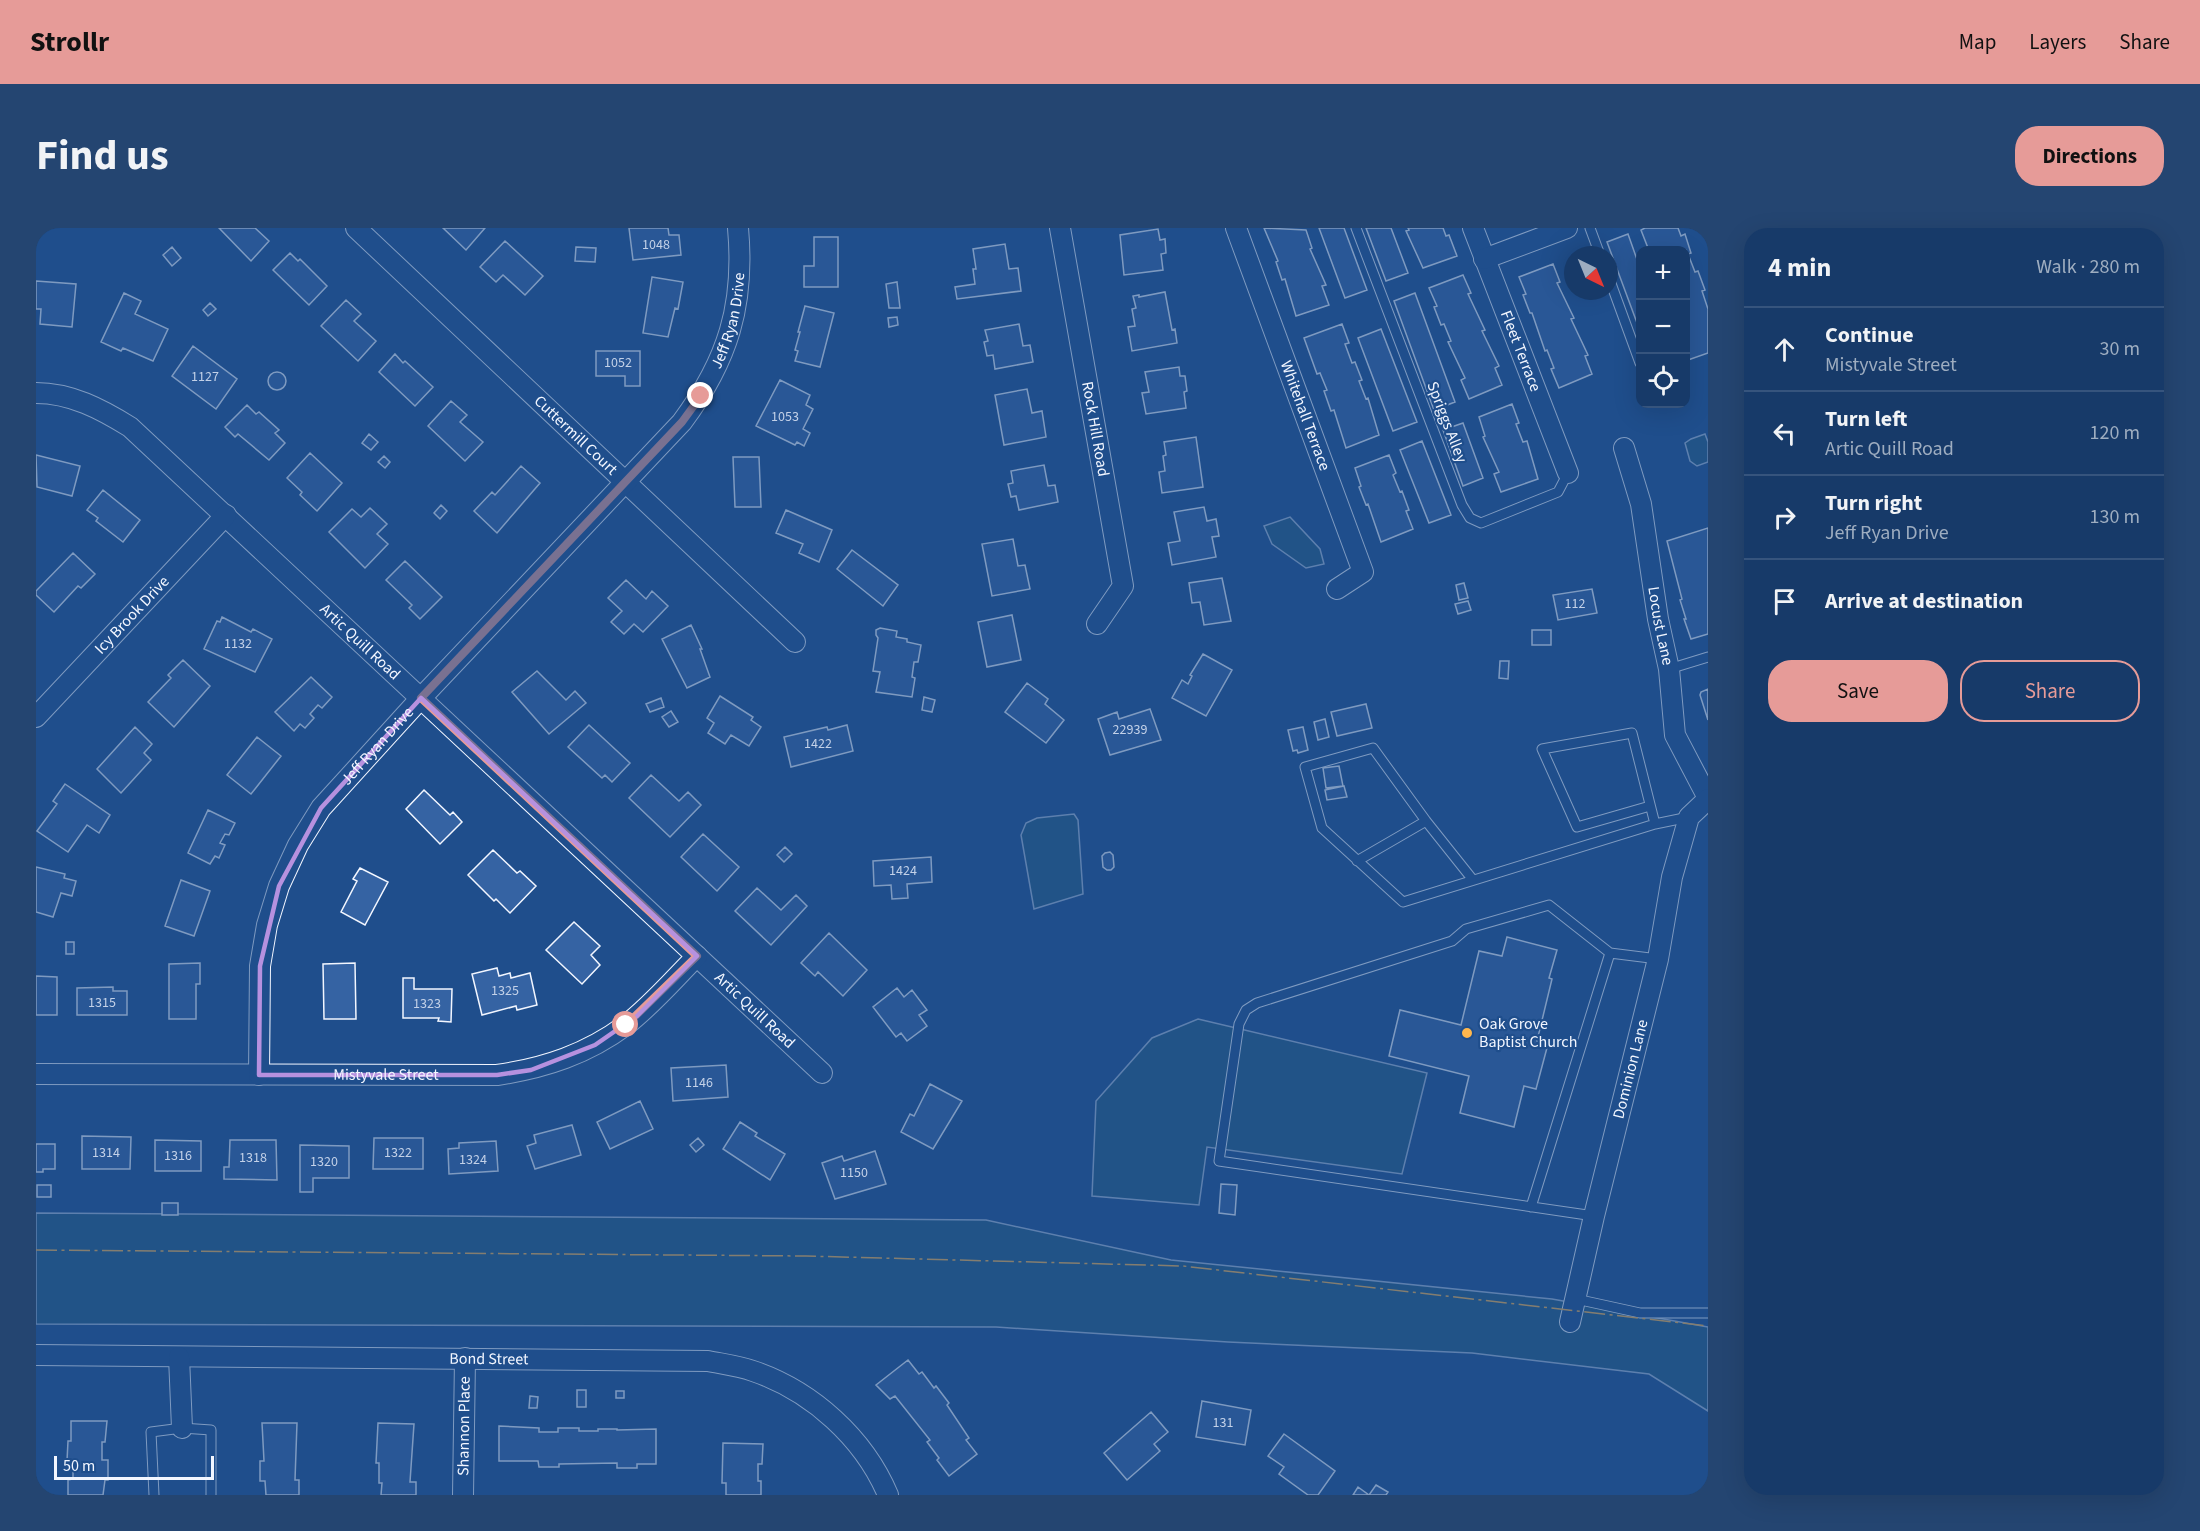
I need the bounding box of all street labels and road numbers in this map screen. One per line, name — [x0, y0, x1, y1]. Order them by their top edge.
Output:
street label: Jeff Ryan Drive — [706, 272, 750, 372]
street label: Fleet Terrace — [1495, 307, 1546, 395]
street label: Whitehall Terrace — [1275, 358, 1336, 474]
street label: Spriggs Alley — [1421, 378, 1473, 466]
street label: Rock Hill Road — [1076, 380, 1115, 478]
street label: Cuttermill Court — [529, 390, 623, 481]
street label: Icy Brook Drive — [90, 571, 174, 659]
street label: Locust Lane — [1642, 585, 1679, 667]
street label: Artic Quill Road — [315, 598, 405, 685]
street label: Jeff Ryan Drive — [336, 702, 419, 790]
street label: Artic Quill Road — [710, 967, 800, 1053]
street label: Dominion Lane — [1608, 1017, 1654, 1121]
street label: Mistyvale Street — [333, 1064, 439, 1086]
street label: Bond Street — [449, 1348, 529, 1370]
street label: Shannon Place — [452, 1376, 476, 1476]

